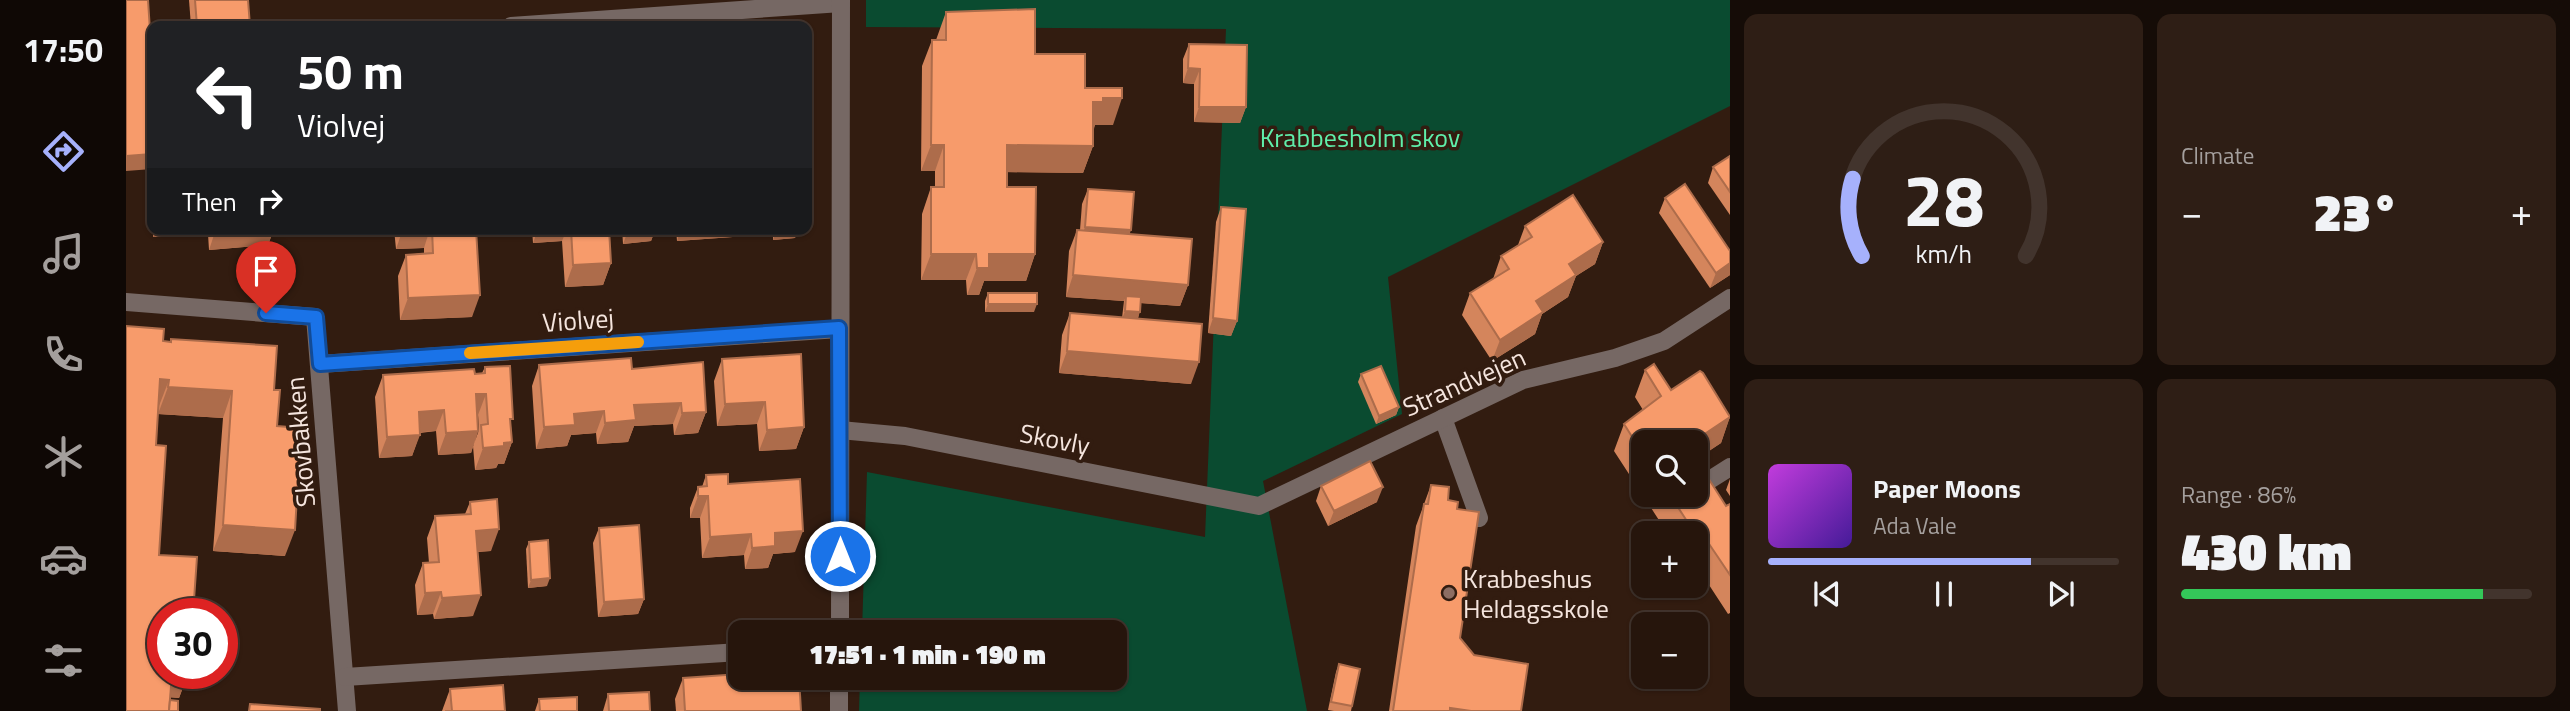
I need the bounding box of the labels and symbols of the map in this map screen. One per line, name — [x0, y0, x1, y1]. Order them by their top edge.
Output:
park label: Krabbesholm skov — [1260, 118, 1460, 157]
pin — [236, 241, 296, 313]
street label: Violvej — [541, 298, 615, 342]
street label: Strandvejen — [1396, 338, 1532, 426]
street label: Skovbakken — [275, 375, 325, 509]
street label: Skovly — [1017, 413, 1093, 465]
position arrow — [803, 519, 877, 593]
place label: Krabbeshus Heldagsskole — [1463, 559, 1609, 628]
marker: Krabbeshus Heldagsskole — [1441, 585, 1457, 601]
speed limit sign: 30 — [147, 598, 238, 689]

